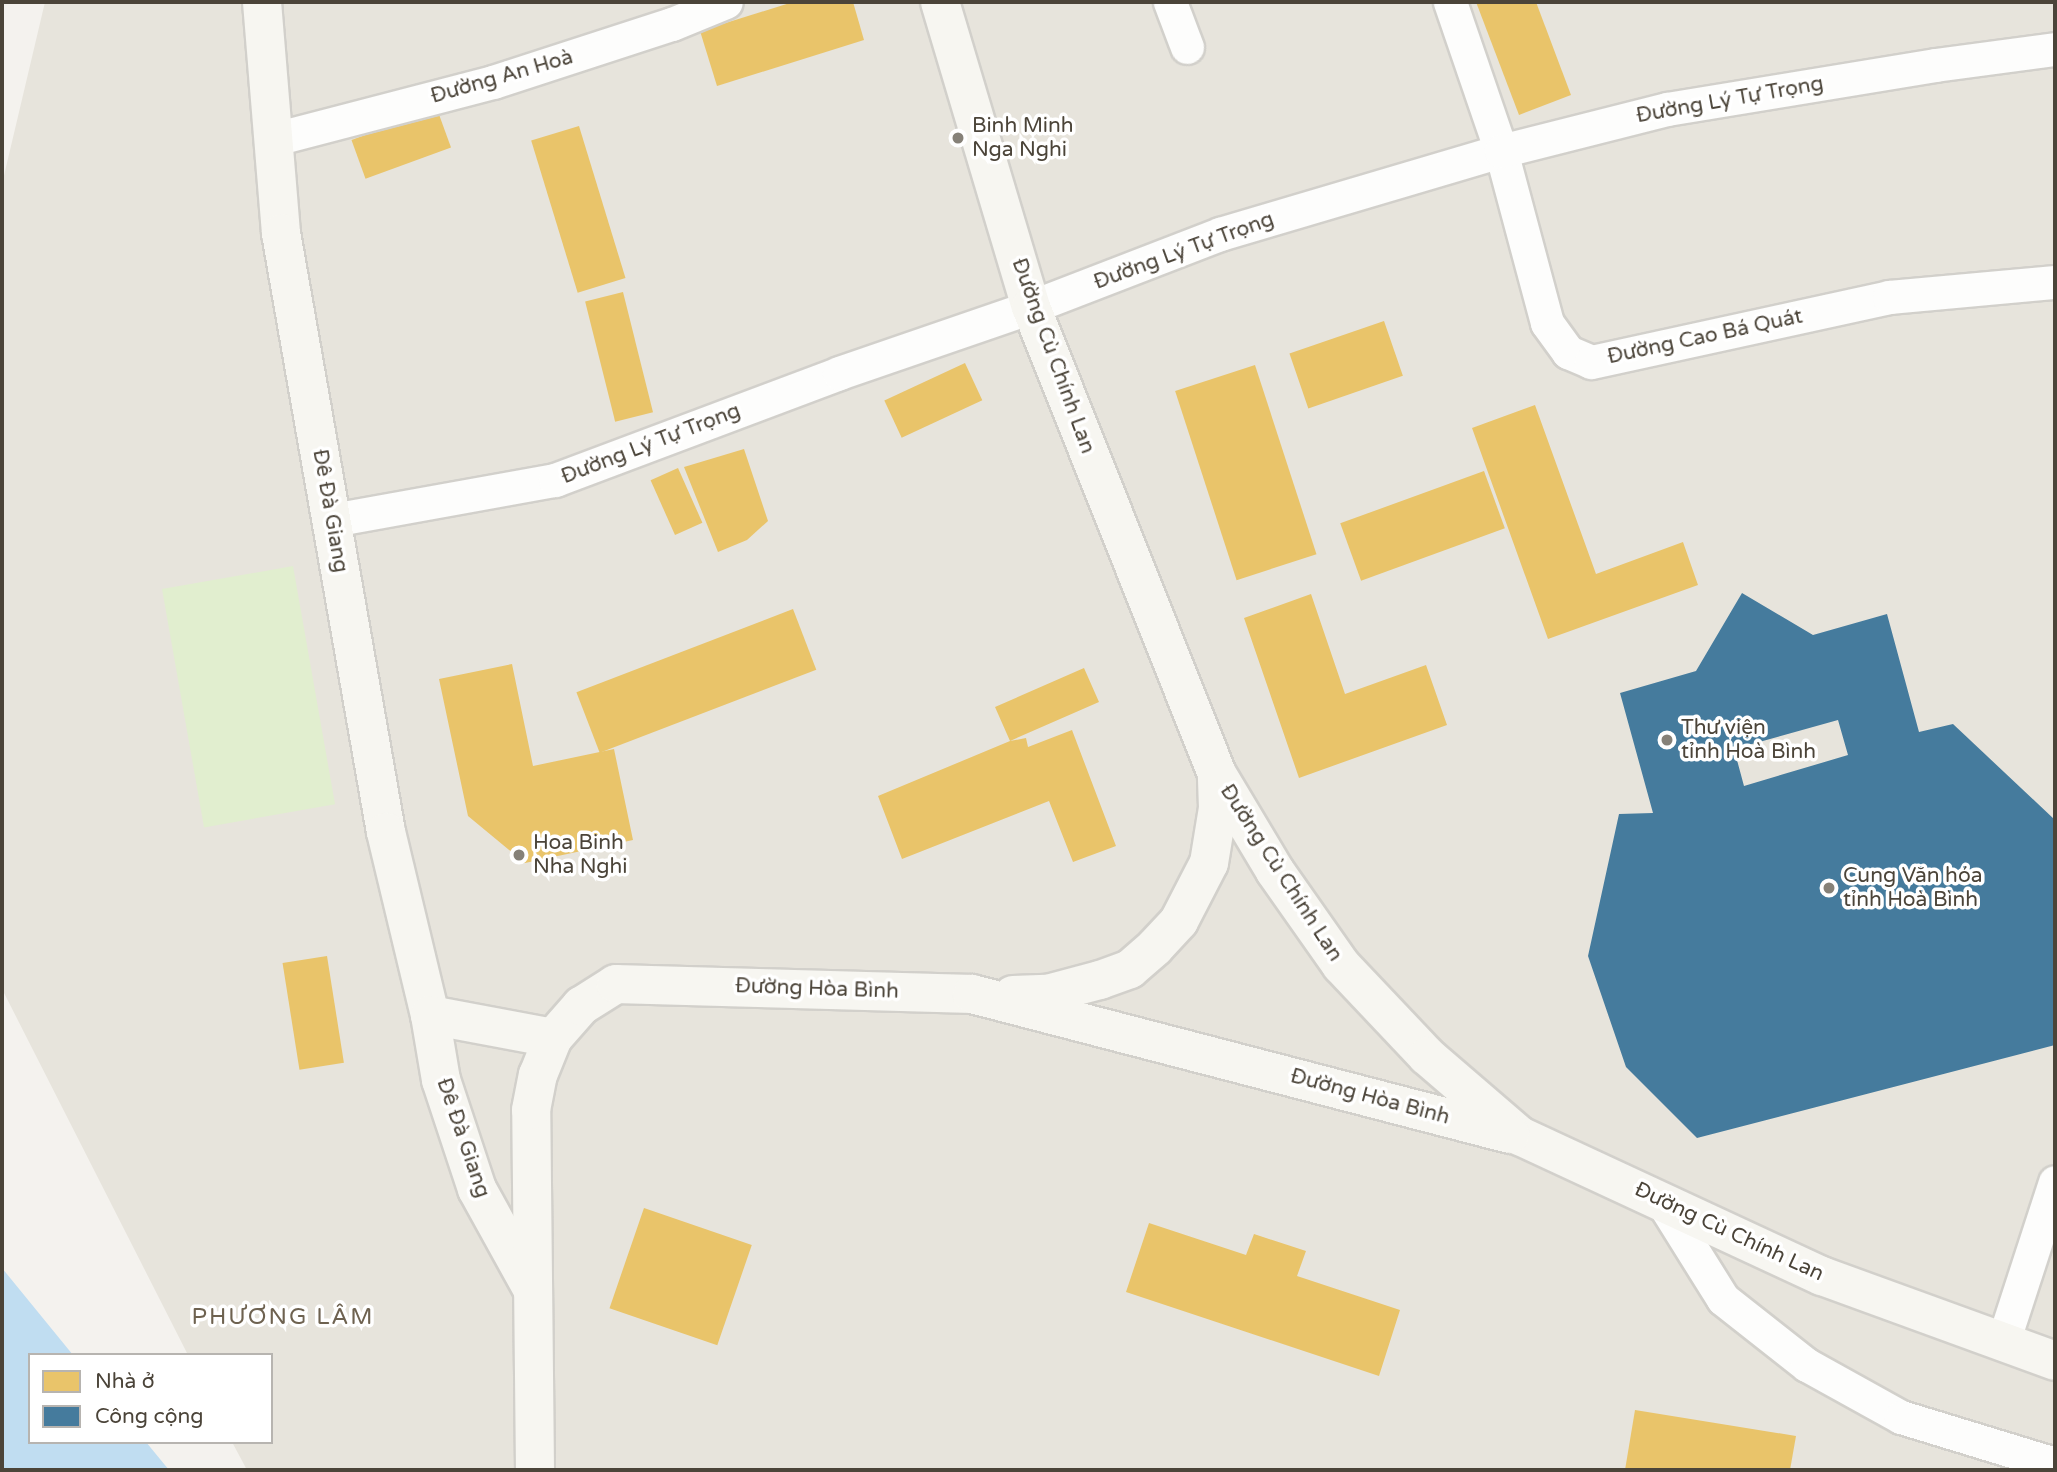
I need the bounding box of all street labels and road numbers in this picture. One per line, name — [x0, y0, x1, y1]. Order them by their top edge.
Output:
street label: Đường An Hoà — [428, 45, 576, 109]
street label: Đường Lý Tự Trọng — [1634, 71, 1826, 129]
street label: Đường Lý Tự Trọng — [1090, 207, 1278, 295]
street label: Đường Cù Chính Lan — [1006, 255, 1100, 457]
street label: Đường Cao Bá Quát — [1605, 304, 1805, 370]
street label: Đường Lý Tự Trọng — [558, 398, 744, 490]
street label: Đê Đà Giang — [307, 447, 353, 575]
street label: Đường Cù Chính Lan — [1214, 780, 1348, 966]
street label: Đường Hòa Bình — [735, 974, 899, 1004]
street label: Đường Hòa Bình — [1288, 1064, 1452, 1130]
street label: Đê Đà Giang — [431, 1075, 495, 1201]
street label: Đường Cù Chính Lan — [1630, 1177, 1828, 1287]

